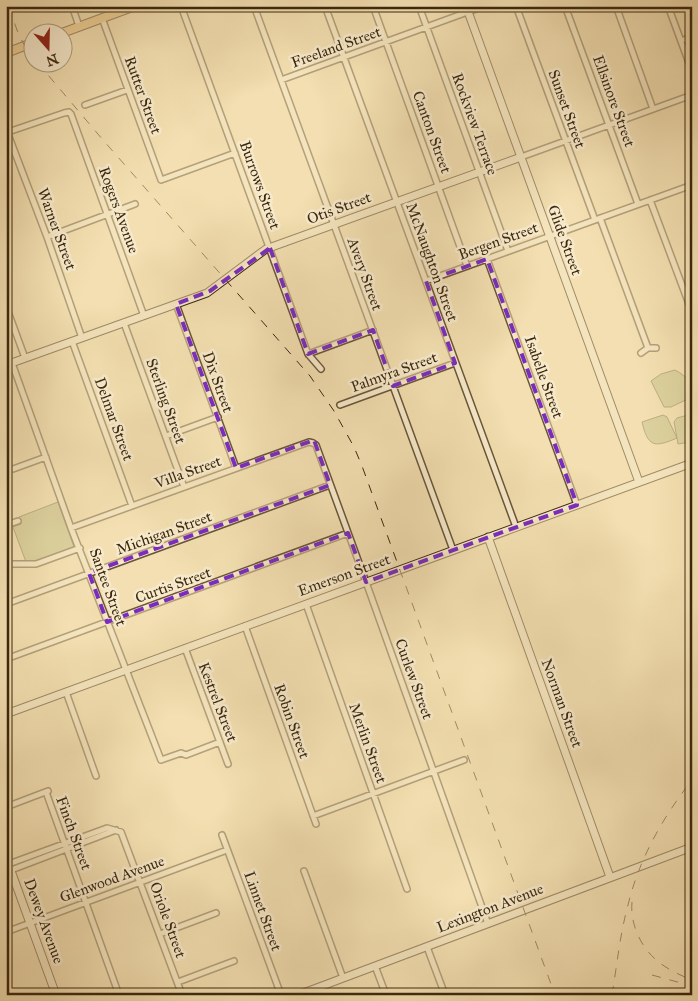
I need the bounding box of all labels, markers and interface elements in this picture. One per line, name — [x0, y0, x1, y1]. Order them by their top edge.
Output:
north arrow — [22, 22, 72, 72]
street label: Freeland Street — [289, 22, 384, 72]
text: N — [44, 50, 61, 70]
street label: Ellsinore Street — [589, 53, 639, 150]
street label: Rutter Street — [121, 54, 166, 137]
street label: Sunset Street — [544, 67, 590, 151]
street label: Rockview Terrace — [448, 70, 502, 178]
street label: Canton Street — [409, 88, 455, 176]
street label: Burrows Street — [236, 138, 285, 232]
street label: Rogers Avenue — [95, 164, 143, 256]
street label: Warner Street — [34, 186, 80, 273]
street label: Otis Street — [305, 188, 374, 228]
street label: McNaughton Street — [402, 200, 462, 325]
street label: Glide Street — [544, 202, 586, 278]
street label: Bergen Street — [456, 218, 541, 264]
street label: Avery Street — [343, 234, 387, 313]
street label: Isabelle Street — [521, 333, 567, 421]
street label: Palmyra Street — [348, 348, 440, 396]
street label: Dix Street — [199, 349, 237, 415]
street label: Sterling Street — [142, 356, 190, 447]
street label: Delmar Street — [91, 375, 138, 464]
street label: Villa Street — [151, 451, 224, 493]
street label: Michigan Street — [114, 507, 215, 559]
street label: Santee Street — [86, 546, 131, 629]
street label: Emerson Street — [295, 550, 393, 600]
street label: Curtis Street — [133, 563, 214, 607]
street label: Curlew Street — [391, 636, 437, 722]
street label: Norman Street — [538, 656, 587, 751]
street label: Kestrel Street — [195, 660, 242, 745]
street label: Robin Street — [270, 681, 314, 761]
street label: Merlin Street — [345, 700, 391, 786]
street label: Finch Street — [52, 794, 96, 873]
street label: Glenwood Avenue — [57, 852, 167, 906]
street label: Linnet Street — [240, 869, 286, 954]
street label: Dewey Avenue — [20, 876, 68, 966]
street label: Lexington Avenue — [434, 879, 546, 937]
street label: Oriole Street — [146, 880, 190, 961]

